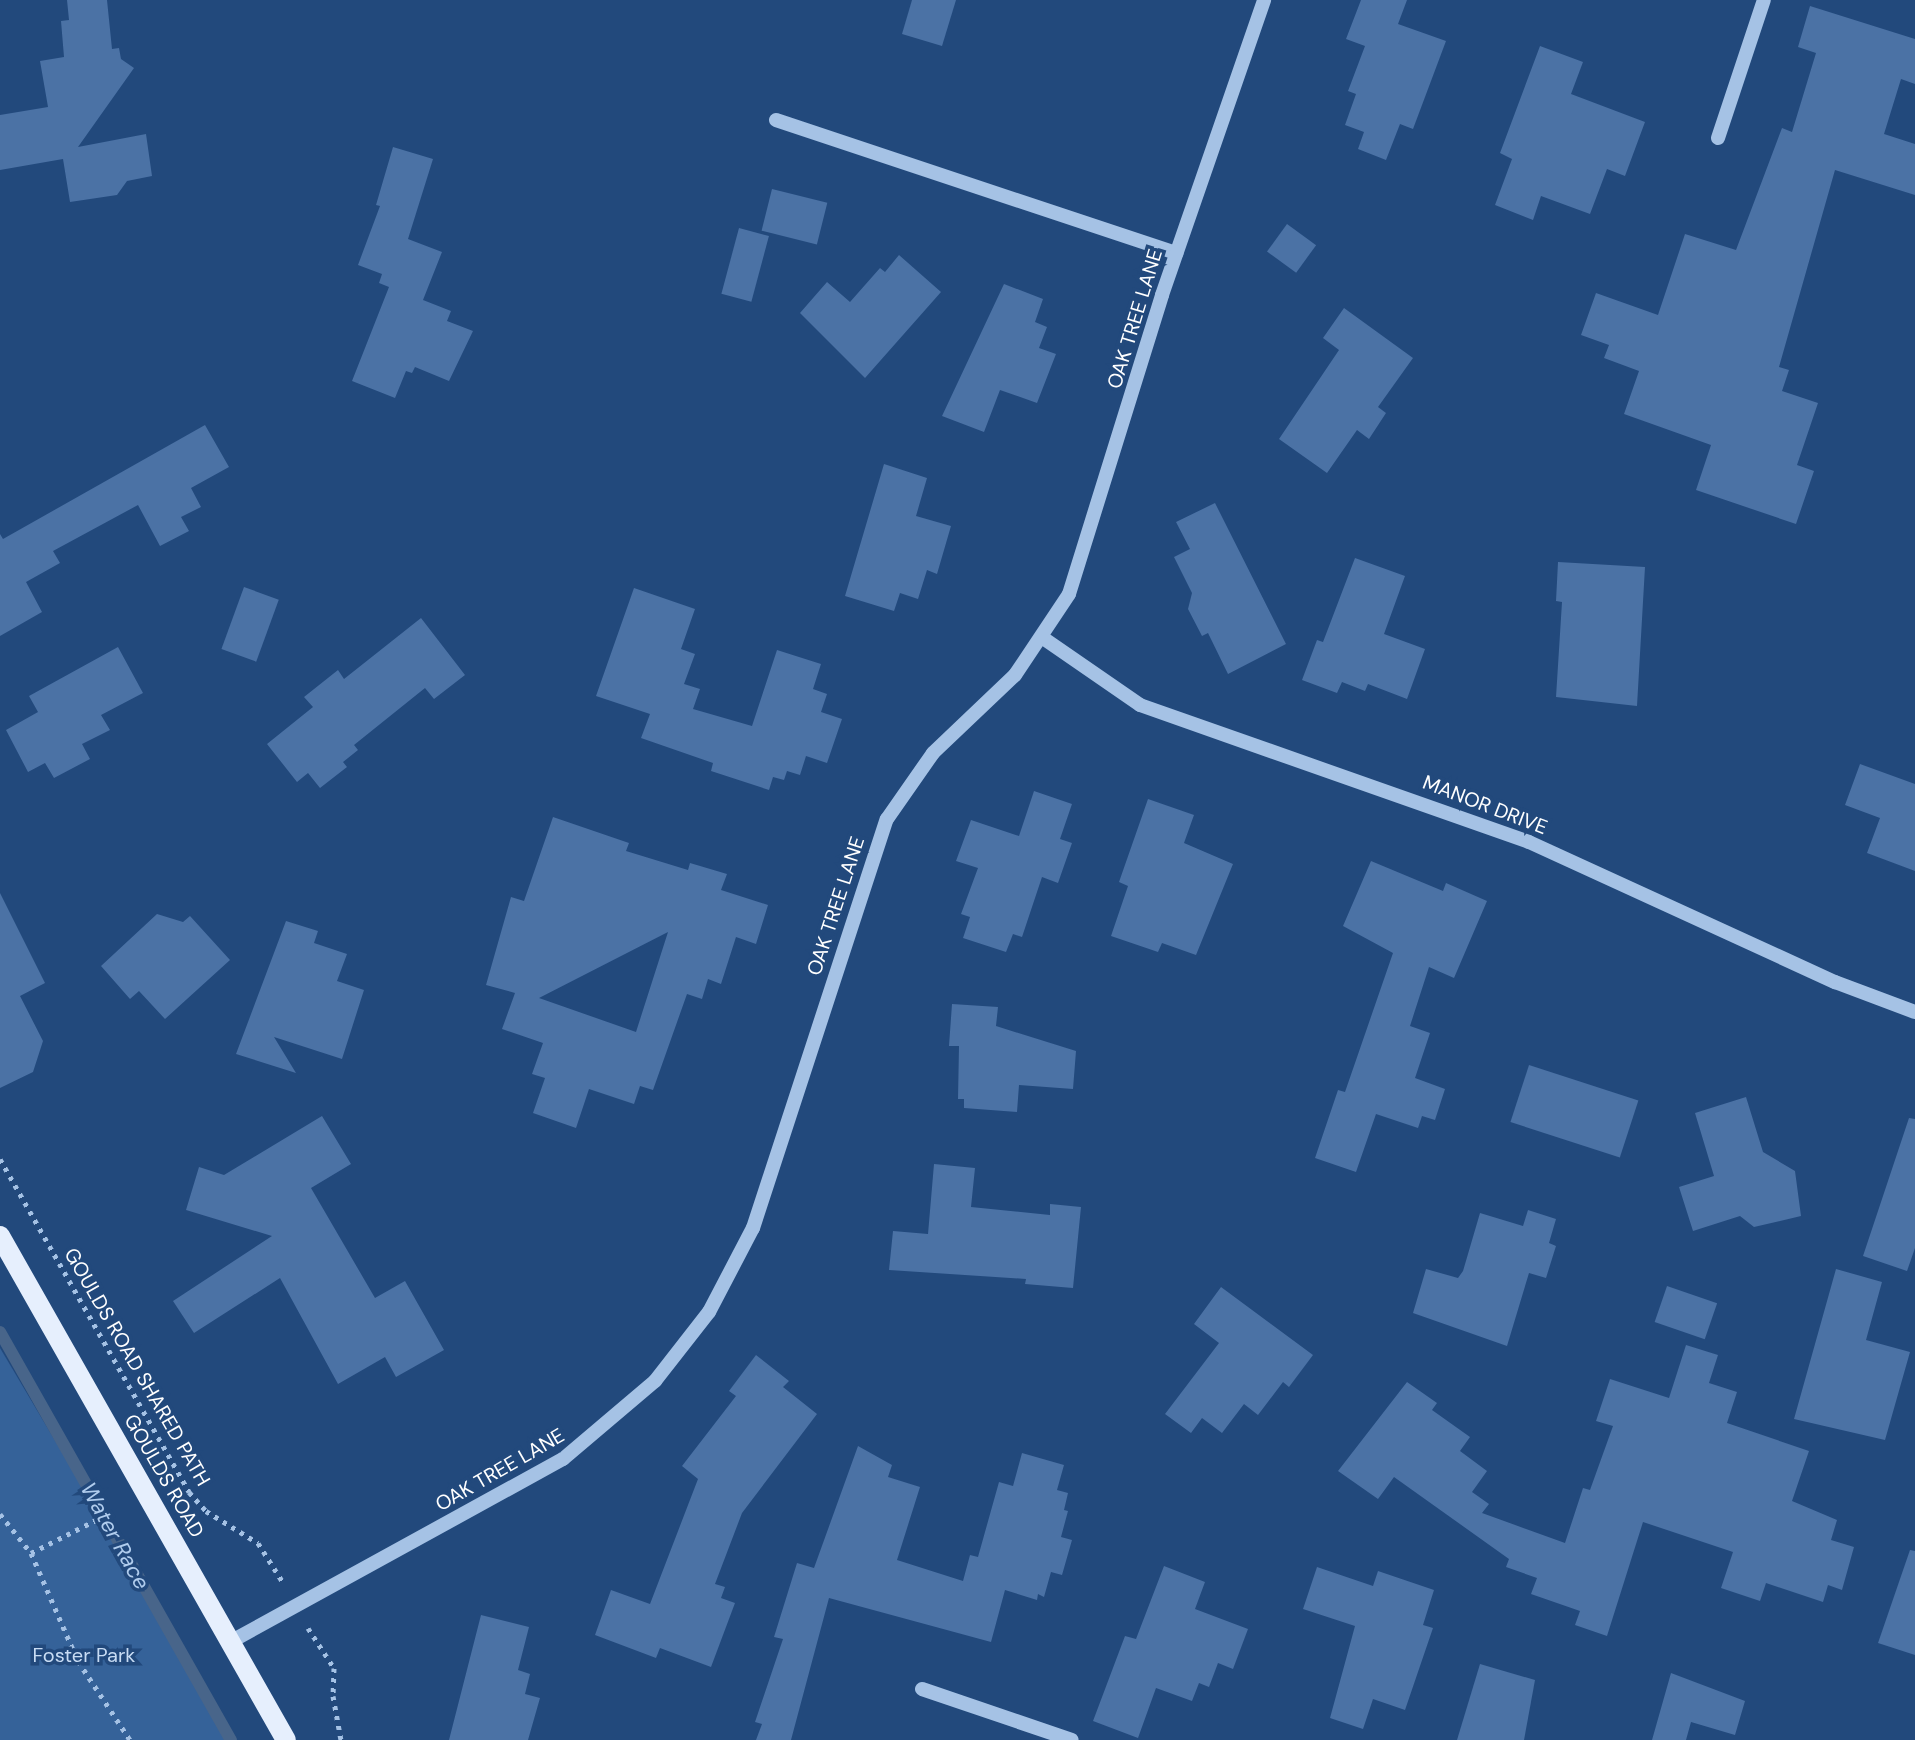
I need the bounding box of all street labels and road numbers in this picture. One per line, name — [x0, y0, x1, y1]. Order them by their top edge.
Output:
street label: OAK TREE LANE — [1102, 246, 1168, 392]
street label: MANOR DRIVE — [1419, 770, 1551, 840]
street label: OAK TREE LANE — [802, 833, 870, 979]
street label: GOULDS ROAD SHARED PATH — [59, 1244, 215, 1490]
street label: GOULDS ROAD — [119, 1410, 209, 1542]
street label: OAK TREE LANE — [431, 1423, 569, 1517]

